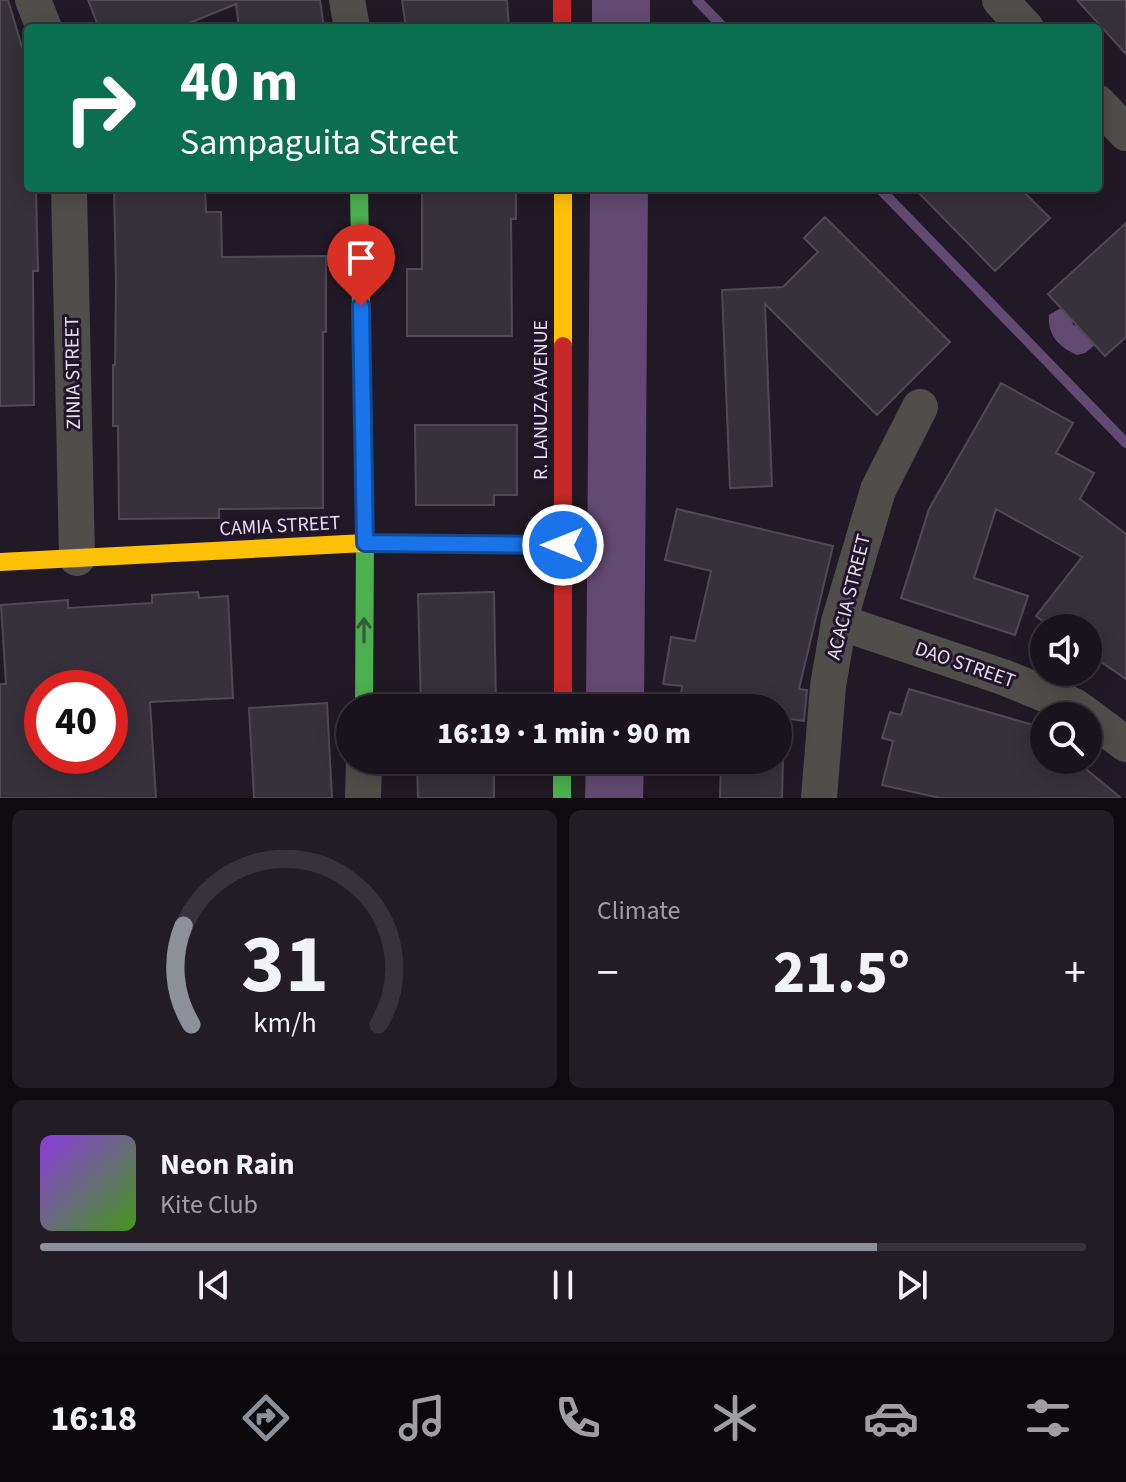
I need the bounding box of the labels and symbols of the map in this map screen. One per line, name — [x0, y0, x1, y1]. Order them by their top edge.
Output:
pin — [327, 224, 395, 306]
street label: ZINIA STREET — [58, 316, 88, 430]
street label: R. LANUZA AVENUE — [527, 320, 555, 480]
position arrow — [521, 503, 605, 587]
street label: CAMIA STREET — [219, 509, 341, 543]
street label: ACACIA STREET — [820, 531, 878, 663]
one-way arrow — [357, 617, 372, 644]
street label: DAO STREET — [911, 635, 1019, 695]
speed limit sign: 40 — [24, 670, 128, 774]

